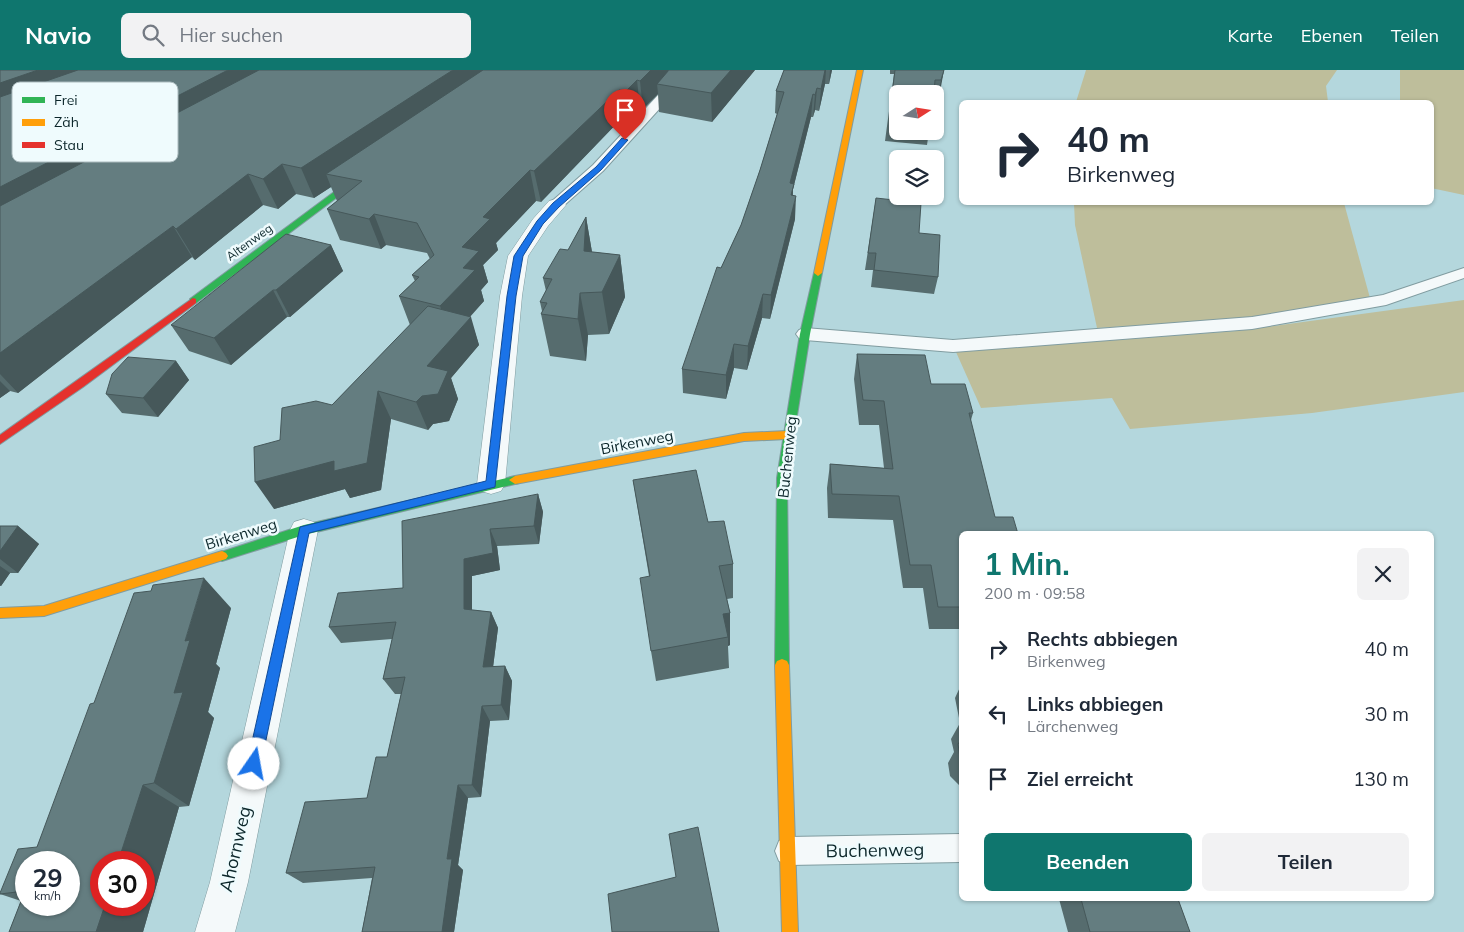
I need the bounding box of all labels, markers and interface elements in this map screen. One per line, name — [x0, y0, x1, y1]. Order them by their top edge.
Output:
search box — [121, 13, 471, 58]
text: Navio — [25, 20, 91, 50]
icon: search — [139, 21, 167, 49]
text: Hier suchen — [179, 23, 283, 47]
text: Karte — [1227, 24, 1273, 47]
text: Ebenen — [1301, 24, 1363, 47]
text: Teilen — [1391, 24, 1439, 47]
legend — [12, 82, 178, 162]
north arrow — [889, 85, 944, 140]
map controls — [889, 85, 944, 205]
pin — [604, 89, 646, 140]
text: Frei — [54, 91, 78, 109]
icon: arrive — [611, 96, 639, 124]
text: Zäh — [54, 113, 79, 131]
text: 40 m — [1067, 117, 1150, 161]
icon: right — [984, 120, 1049, 185]
text: Stau — [54, 136, 84, 154]
button: layers — [889, 150, 944, 205]
text: Birkenweg — [1067, 160, 1175, 188]
street label: Altenweg — [223, 220, 275, 264]
street label: Buchenweg — [773, 415, 801, 499]
street label: Birkenweg — [599, 426, 675, 458]
street label: Birkenweg — [203, 514, 279, 554]
text: 1 Min. — [984, 545, 1070, 583]
button: close — [1357, 548, 1409, 600]
text: 200 m · 09:58 — [984, 583, 1085, 603]
text: Rechts abbiegen — [1027, 627, 1178, 651]
icon: right — [984, 635, 1012, 663]
text: 40 m — [1365, 637, 1409, 661]
text: Birkenweg — [1027, 651, 1106, 671]
text: Links abbiegen — [1027, 692, 1164, 716]
icon: left — [984, 700, 1012, 728]
text: 30 m — [1365, 702, 1409, 726]
text: Lärchenweg — [1027, 716, 1118, 736]
position arrow — [227, 737, 279, 789]
icon: arrive — [984, 765, 1012, 793]
text: Ziel erreicht — [1027, 767, 1133, 791]
text: 130 m — [1353, 767, 1409, 791]
street label: Ahornweg — [214, 804, 256, 894]
button: Beenden — [984, 833, 1192, 891]
button: Teilen — [1202, 833, 1409, 891]
street label: Buchenweg — [826, 838, 924, 862]
speed limit sign: 30 — [90, 851, 155, 916]
text: 29 — [32, 862, 63, 893]
text: km/h — [34, 888, 61, 903]

